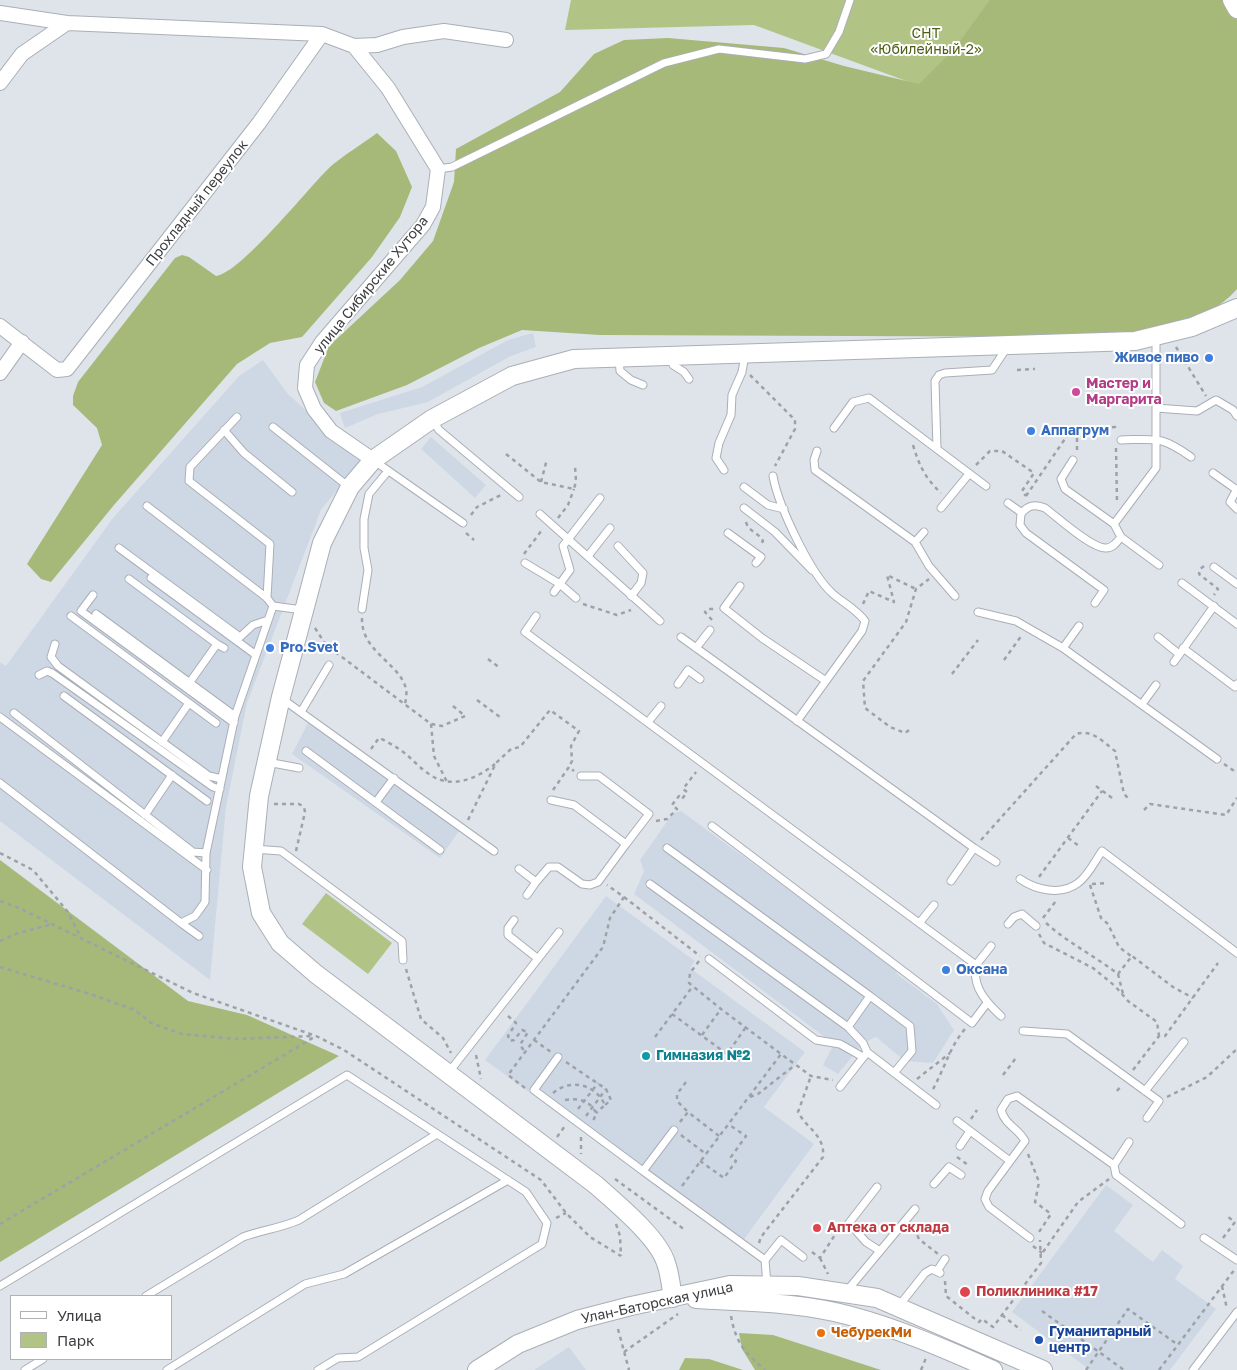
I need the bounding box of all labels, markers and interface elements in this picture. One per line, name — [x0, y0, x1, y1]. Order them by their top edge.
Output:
park label: СНТ «Юбилейный-2» — [870, 26, 982, 58]
street label: Прохладный переулок — [142, 136, 252, 270]
street label: улица Сибирские Хутора — [310, 213, 432, 357]
place label: Живое пиво — [1114, 350, 1199, 366]
marker: Живое пиво — [1203, 352, 1215, 364]
place label: Мастер и Маргарита — [1086, 376, 1162, 408]
marker: Мастер и Маргарита — [1070, 386, 1082, 398]
place label: Аппагрум — [1041, 423, 1109, 439]
marker: Аппагрум — [1025, 425, 1037, 437]
place label: Pro.Svet — [280, 640, 338, 656]
marker: Pro.Svet — [264, 642, 276, 654]
place label: Оксана — [956, 962, 1007, 978]
marker: Оксана — [940, 964, 952, 976]
place label: Гимназия №2 — [656, 1048, 751, 1064]
marker: Гимназия №2 — [640, 1050, 652, 1062]
place label: Аптека от склада — [827, 1220, 949, 1236]
marker: Аптека от склада — [811, 1222, 823, 1234]
street label: Улан-Баторская улица — [579, 1279, 735, 1327]
place label: Поликлиника #17 — [976, 1284, 1098, 1300]
marker: Поликлиника #17 — [958, 1285, 972, 1299]
legend — [10, 1295, 172, 1360]
text: Улица — [57, 1306, 102, 1324]
place label: Гуманитарный центр — [1049, 1324, 1151, 1356]
place label: ЧебурекМи — [831, 1325, 911, 1341]
marker: ЧебурекМи — [815, 1327, 827, 1339]
text: Парк — [57, 1331, 95, 1349]
marker: Гуманитарный центр — [1033, 1334, 1045, 1346]

